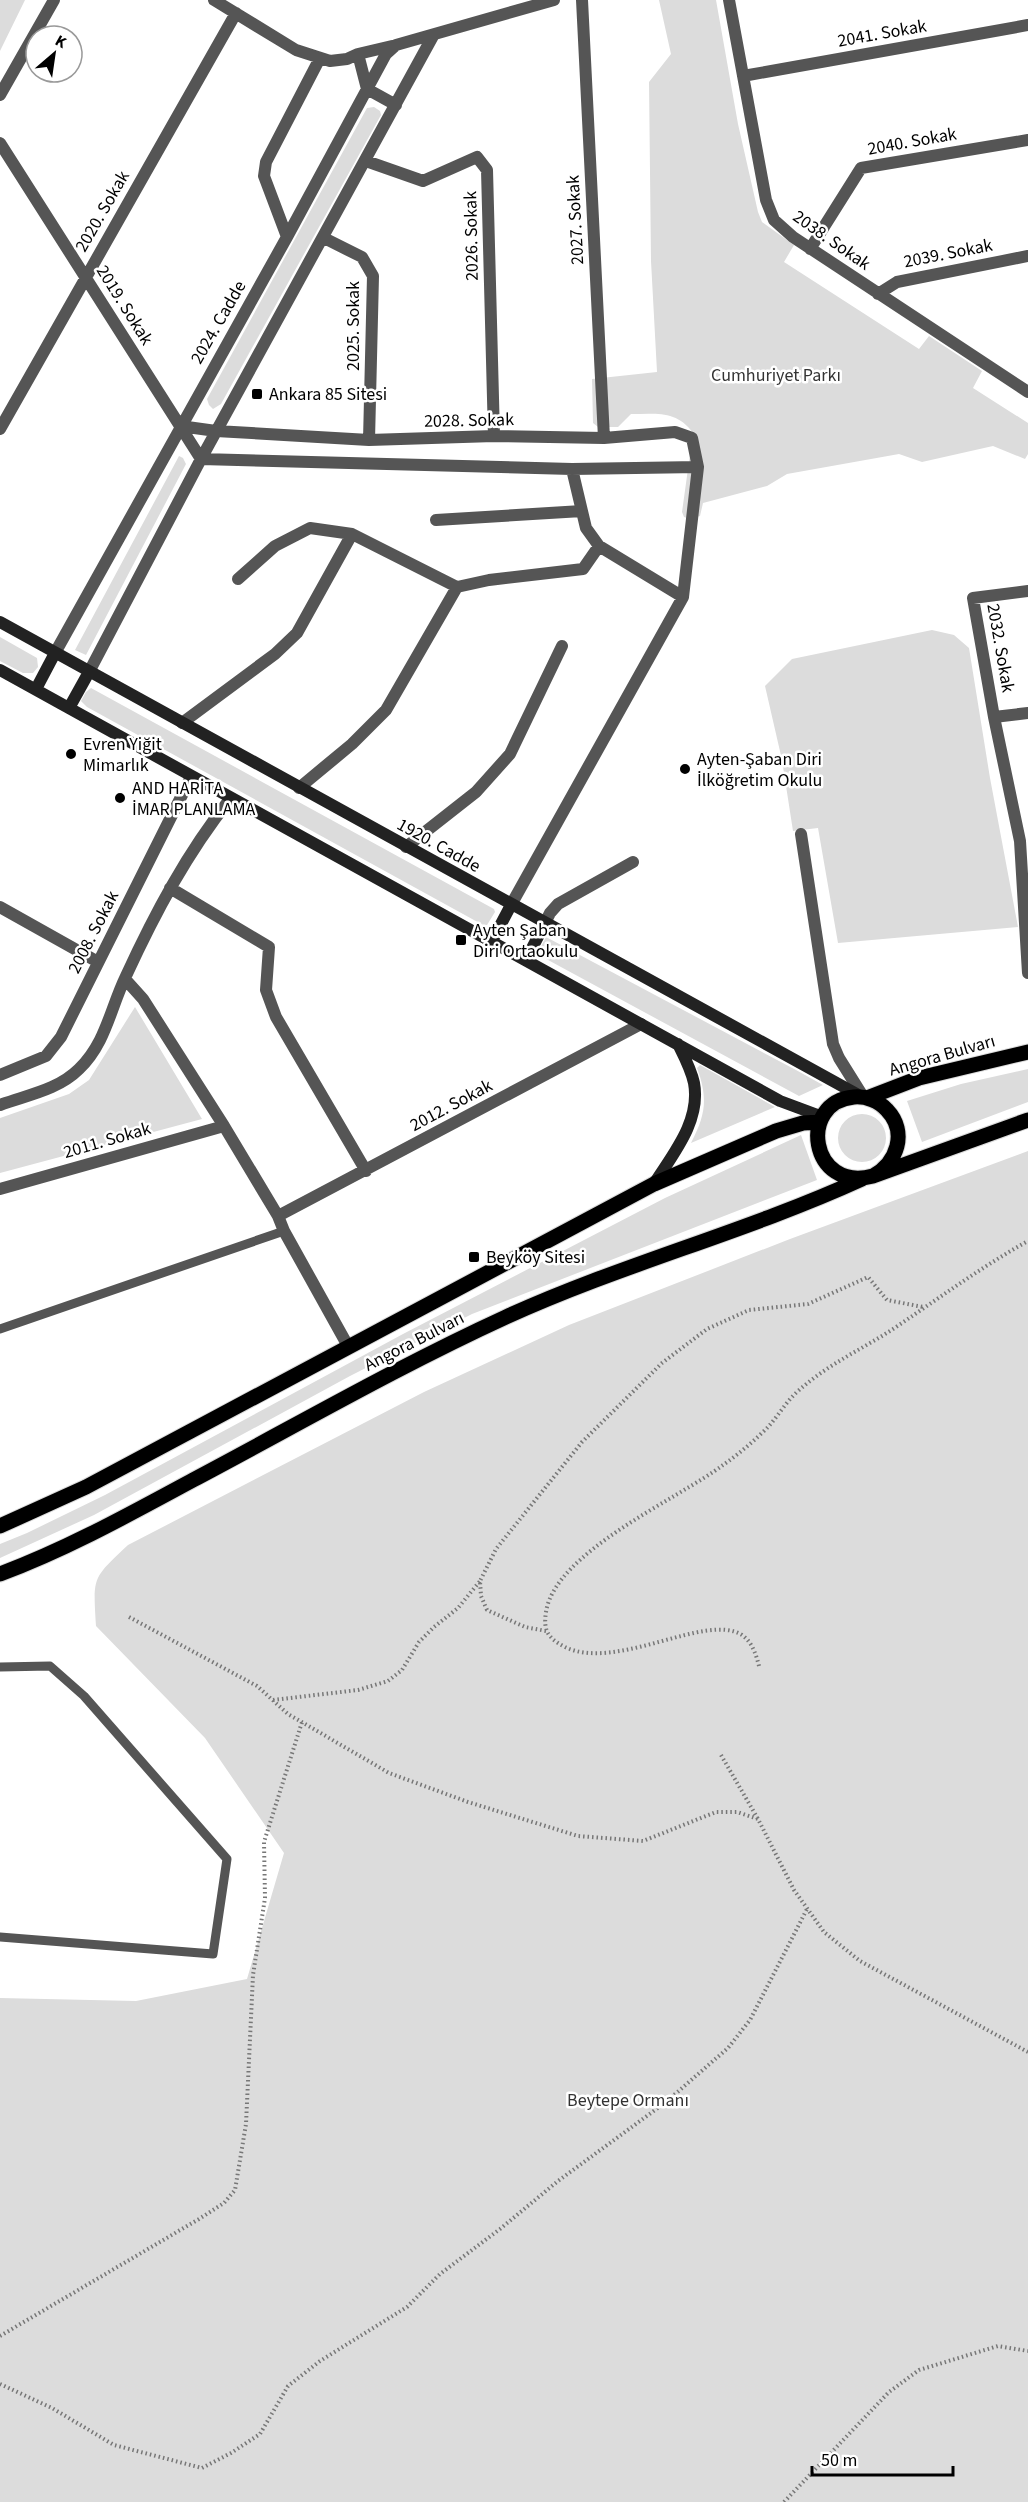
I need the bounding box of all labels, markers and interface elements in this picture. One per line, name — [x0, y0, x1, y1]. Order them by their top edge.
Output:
street label: 2041. Sokak — [836, 13, 929, 54]
north arrow — [24, 24, 84, 84]
text: K — [51, 30, 71, 54]
street label: 2040. Sokak — [866, 121, 959, 162]
street label: 2020. Sokak — [69, 166, 136, 256]
street label: 2027. Sokak — [561, 174, 590, 266]
street label: 2026. Sokak — [458, 191, 485, 281]
street label: 2038. Sokak — [788, 204, 876, 276]
street label: 2039. Sokak — [902, 233, 995, 274]
street label: 2019. Sokak — [90, 260, 159, 350]
street label: 2024. Cadde — [185, 276, 252, 368]
street label: 2025. Sokak — [341, 281, 366, 371]
park label: Cumhuriyet Parkı — [711, 363, 841, 388]
place label: Ankara 85 Sitesi — [269, 382, 387, 407]
marker: Ankara 85 Sitesi — [250, 387, 264, 401]
street label: 2028. Sokak — [424, 407, 514, 434]
street label: 2032. Sokak — [980, 602, 1021, 695]
place label: Evren Yiğit Mimarlık — [83, 732, 162, 778]
marker: Evren Yiğit Mimarlık — [64, 747, 78, 761]
place label: Ayten-Şaban Diri İlköğretim Okulu — [697, 747, 822, 793]
marker: Ayten-Şaban Diri İlköğretim Okulu — [678, 762, 692, 776]
place label: AND HARİTA İMAR PLANLAMA — [132, 776, 255, 822]
marker: AND HARİTA İMAR PLANLAMA — [113, 791, 127, 805]
street label: 1920. Cadde — [392, 812, 485, 879]
street label: 2008. Sokak — [62, 886, 125, 978]
place label: Ayten Şaban Diri Ortaokulu — [473, 918, 578, 964]
marker: Ayten Şaban Diri Ortaokulu — [454, 933, 468, 947]
street label: Angora Bulvarı — [886, 1028, 998, 1083]
street label: 2012. Sokak — [406, 1073, 497, 1138]
street label: 2011. Sokak — [60, 1116, 154, 1165]
place label: Beyköy Sitesi — [486, 1245, 585, 1270]
marker: Beyköy Sitesi — [467, 1250, 481, 1264]
street label: Angora Bulvarı — [360, 1305, 469, 1377]
park label: Beytepe Ormanı — [567, 2088, 689, 2113]
scale bar — [812, 2439, 953, 2477]
text: 50 m — [821, 2448, 857, 2473]

